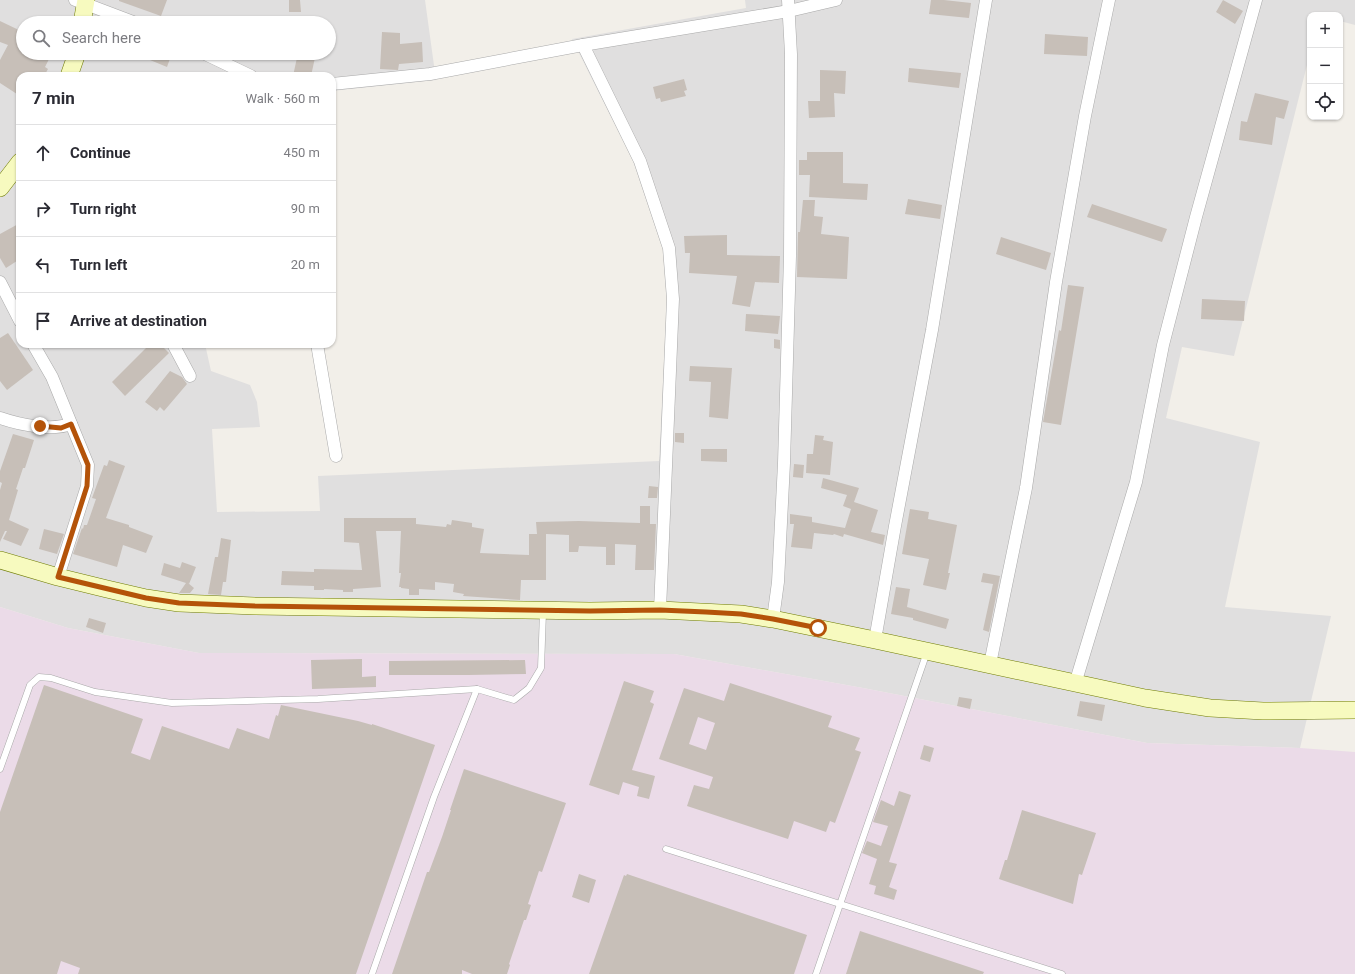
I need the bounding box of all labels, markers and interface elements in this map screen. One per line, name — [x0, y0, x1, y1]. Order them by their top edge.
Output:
map controls — [1307, 12, 1343, 120]
button: + — [1307, 12, 1343, 48]
search box — [16, 16, 336, 60]
icon: search — [30, 27, 52, 49]
text: Search here — [62, 29, 141, 47]
button: − — [1307, 48, 1343, 84]
button: locate — [1307, 84, 1343, 120]
text: 7 min — [32, 88, 75, 108]
text: Walk · 560 m — [245, 91, 320, 106]
icon: ahead — [32, 142, 54, 164]
text: Continue — [70, 144, 131, 162]
text: 450 m — [283, 145, 320, 160]
icon: right — [32, 198, 54, 220]
text: Turn right — [70, 200, 136, 218]
text: 90 m — [291, 201, 320, 216]
icon: left — [32, 254, 54, 276]
text: Turn left — [70, 256, 127, 274]
text: 20 m — [291, 257, 320, 272]
icon: arrive — [32, 310, 54, 332]
text: Arrive at destination — [70, 312, 207, 330]
route end — [31, 417, 49, 435]
route start — [809, 619, 827, 637]

